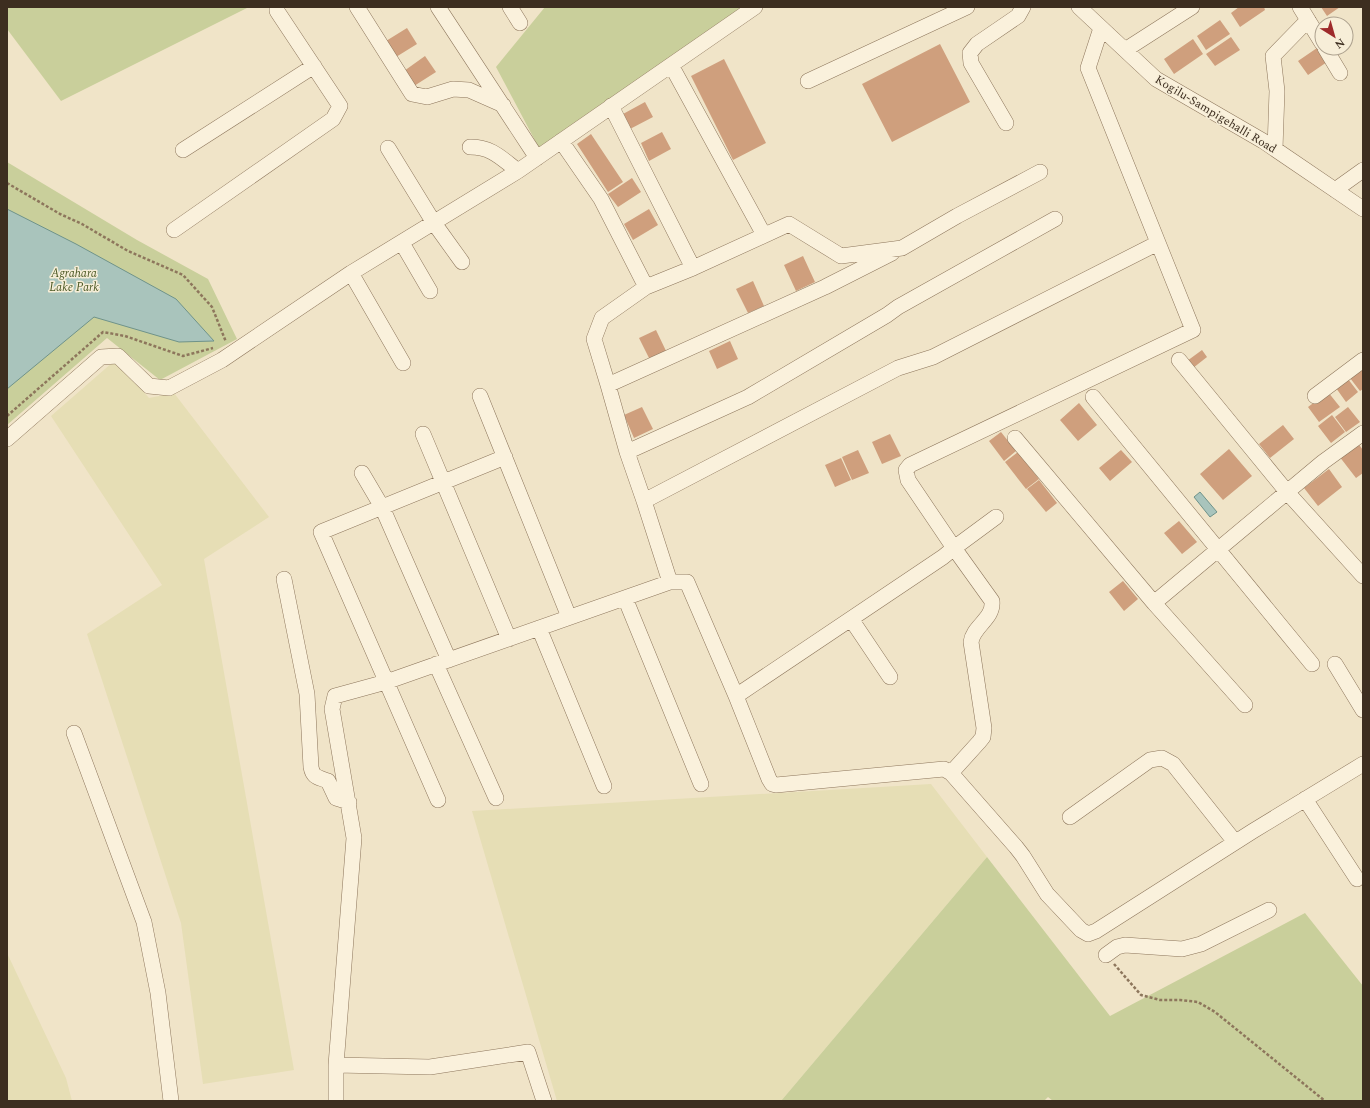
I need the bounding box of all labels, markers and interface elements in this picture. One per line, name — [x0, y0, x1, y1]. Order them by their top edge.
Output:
north arrow — [1314, 16, 1354, 56]
text: N — [1331, 34, 1348, 53]
street label: Kogilu-Sampigehalli Road — [1151, 70, 1281, 159]
park label: Agrahara Lake Park — [49, 264, 99, 297]

